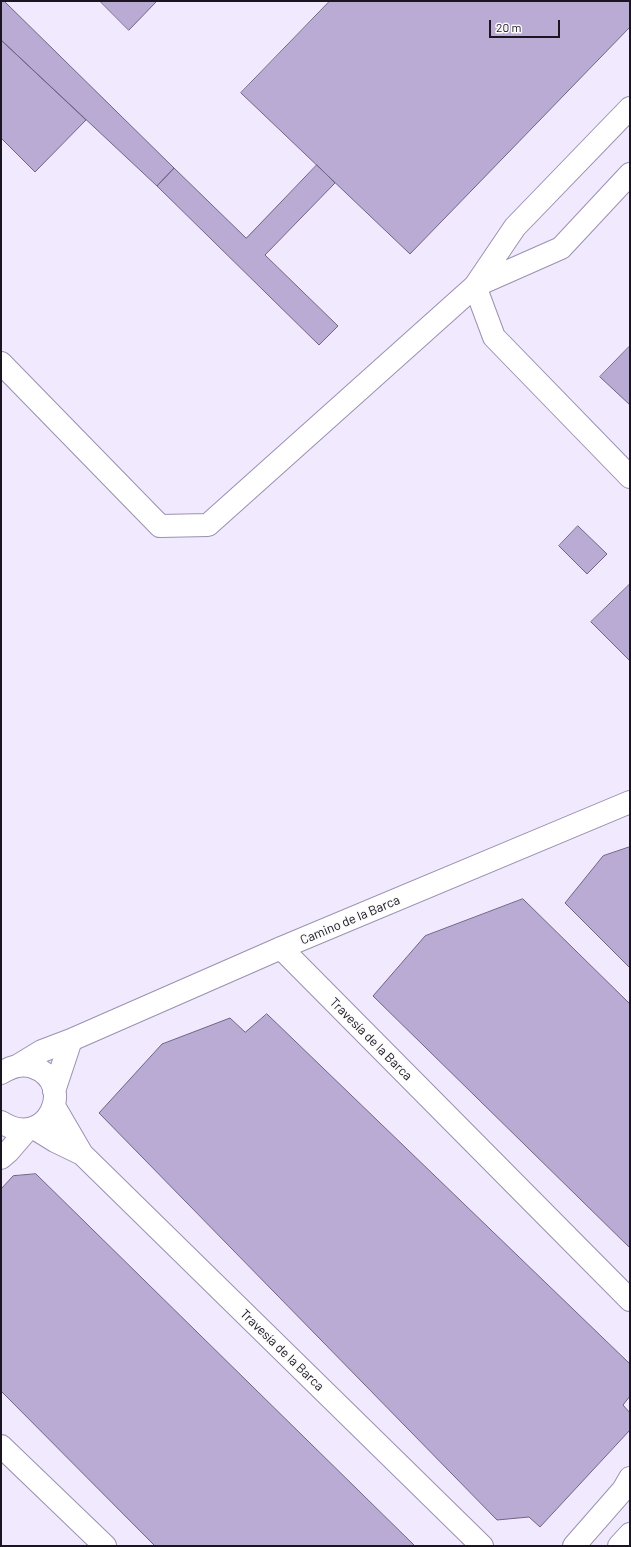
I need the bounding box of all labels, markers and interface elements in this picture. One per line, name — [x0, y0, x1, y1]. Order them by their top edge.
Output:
scale bar — [491, 12, 562, 38]
text: 20 m — [496, 20, 522, 34]
street label: Camino de la Barca — [298, 892, 402, 948]
street label: Travesía de la Barca — [326, 994, 416, 1084]
street label: Travesía de la Barca — [237, 1306, 327, 1394]

